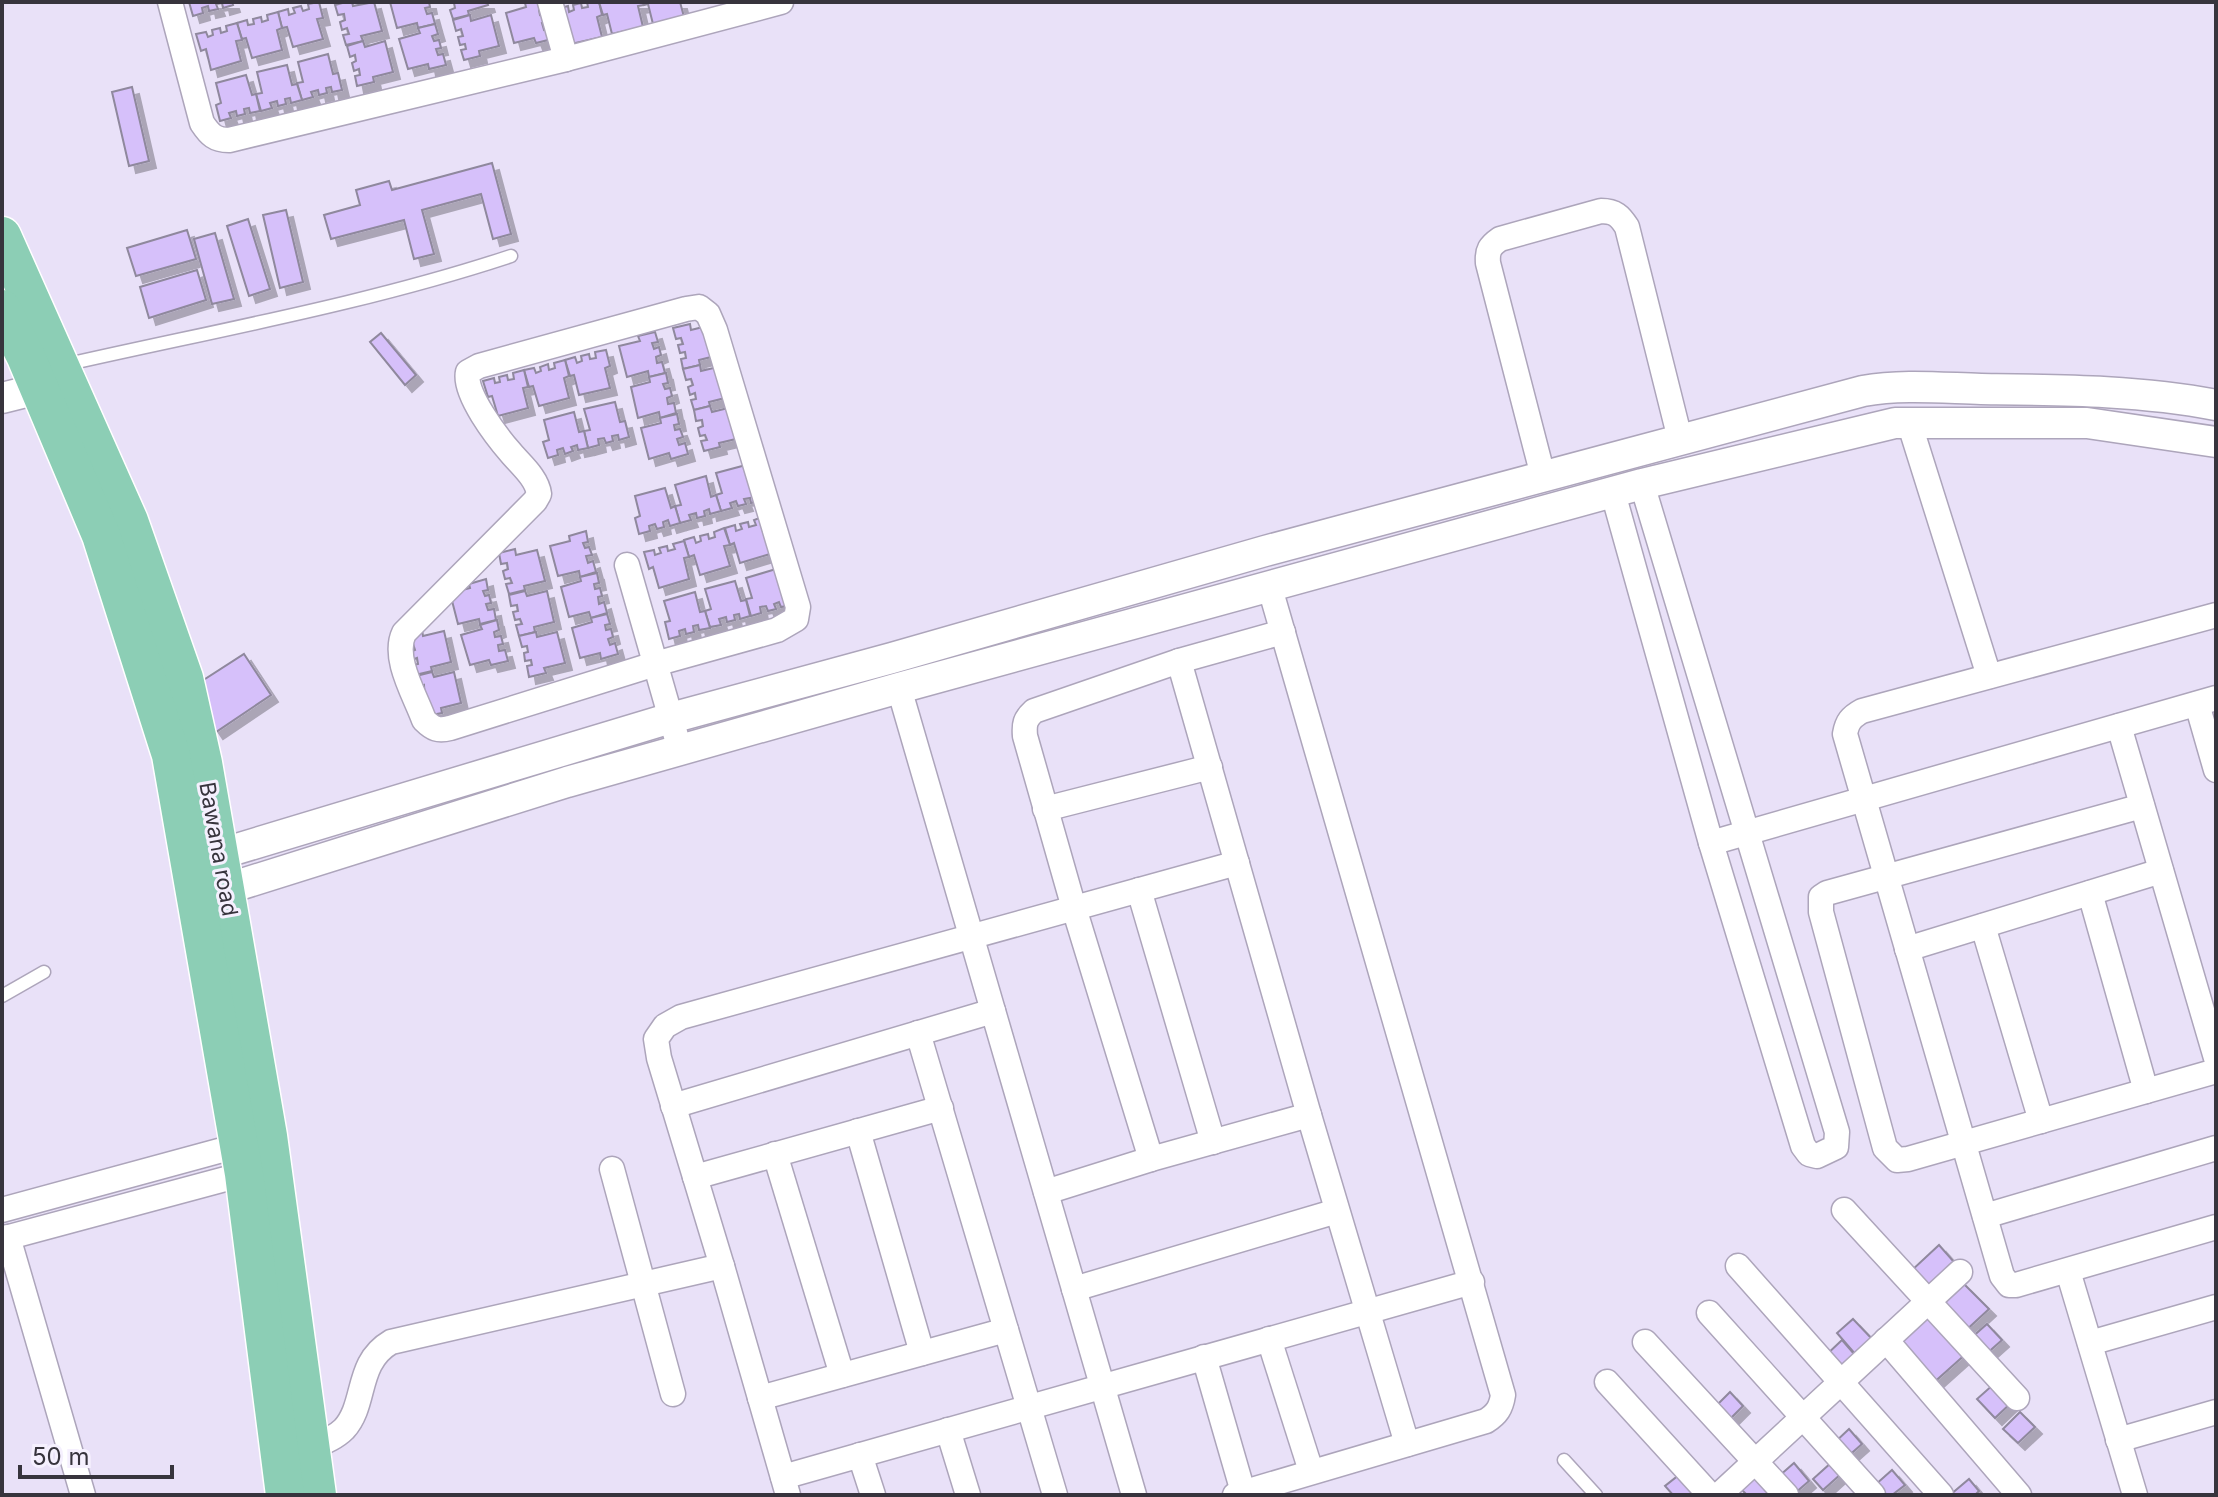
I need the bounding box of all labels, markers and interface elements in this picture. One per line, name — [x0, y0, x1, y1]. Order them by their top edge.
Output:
street label: Bawana road — [194, 780, 244, 918]
scale bar — [20, 1429, 172, 1479]
text: 50 m — [32, 1442, 90, 1471]

